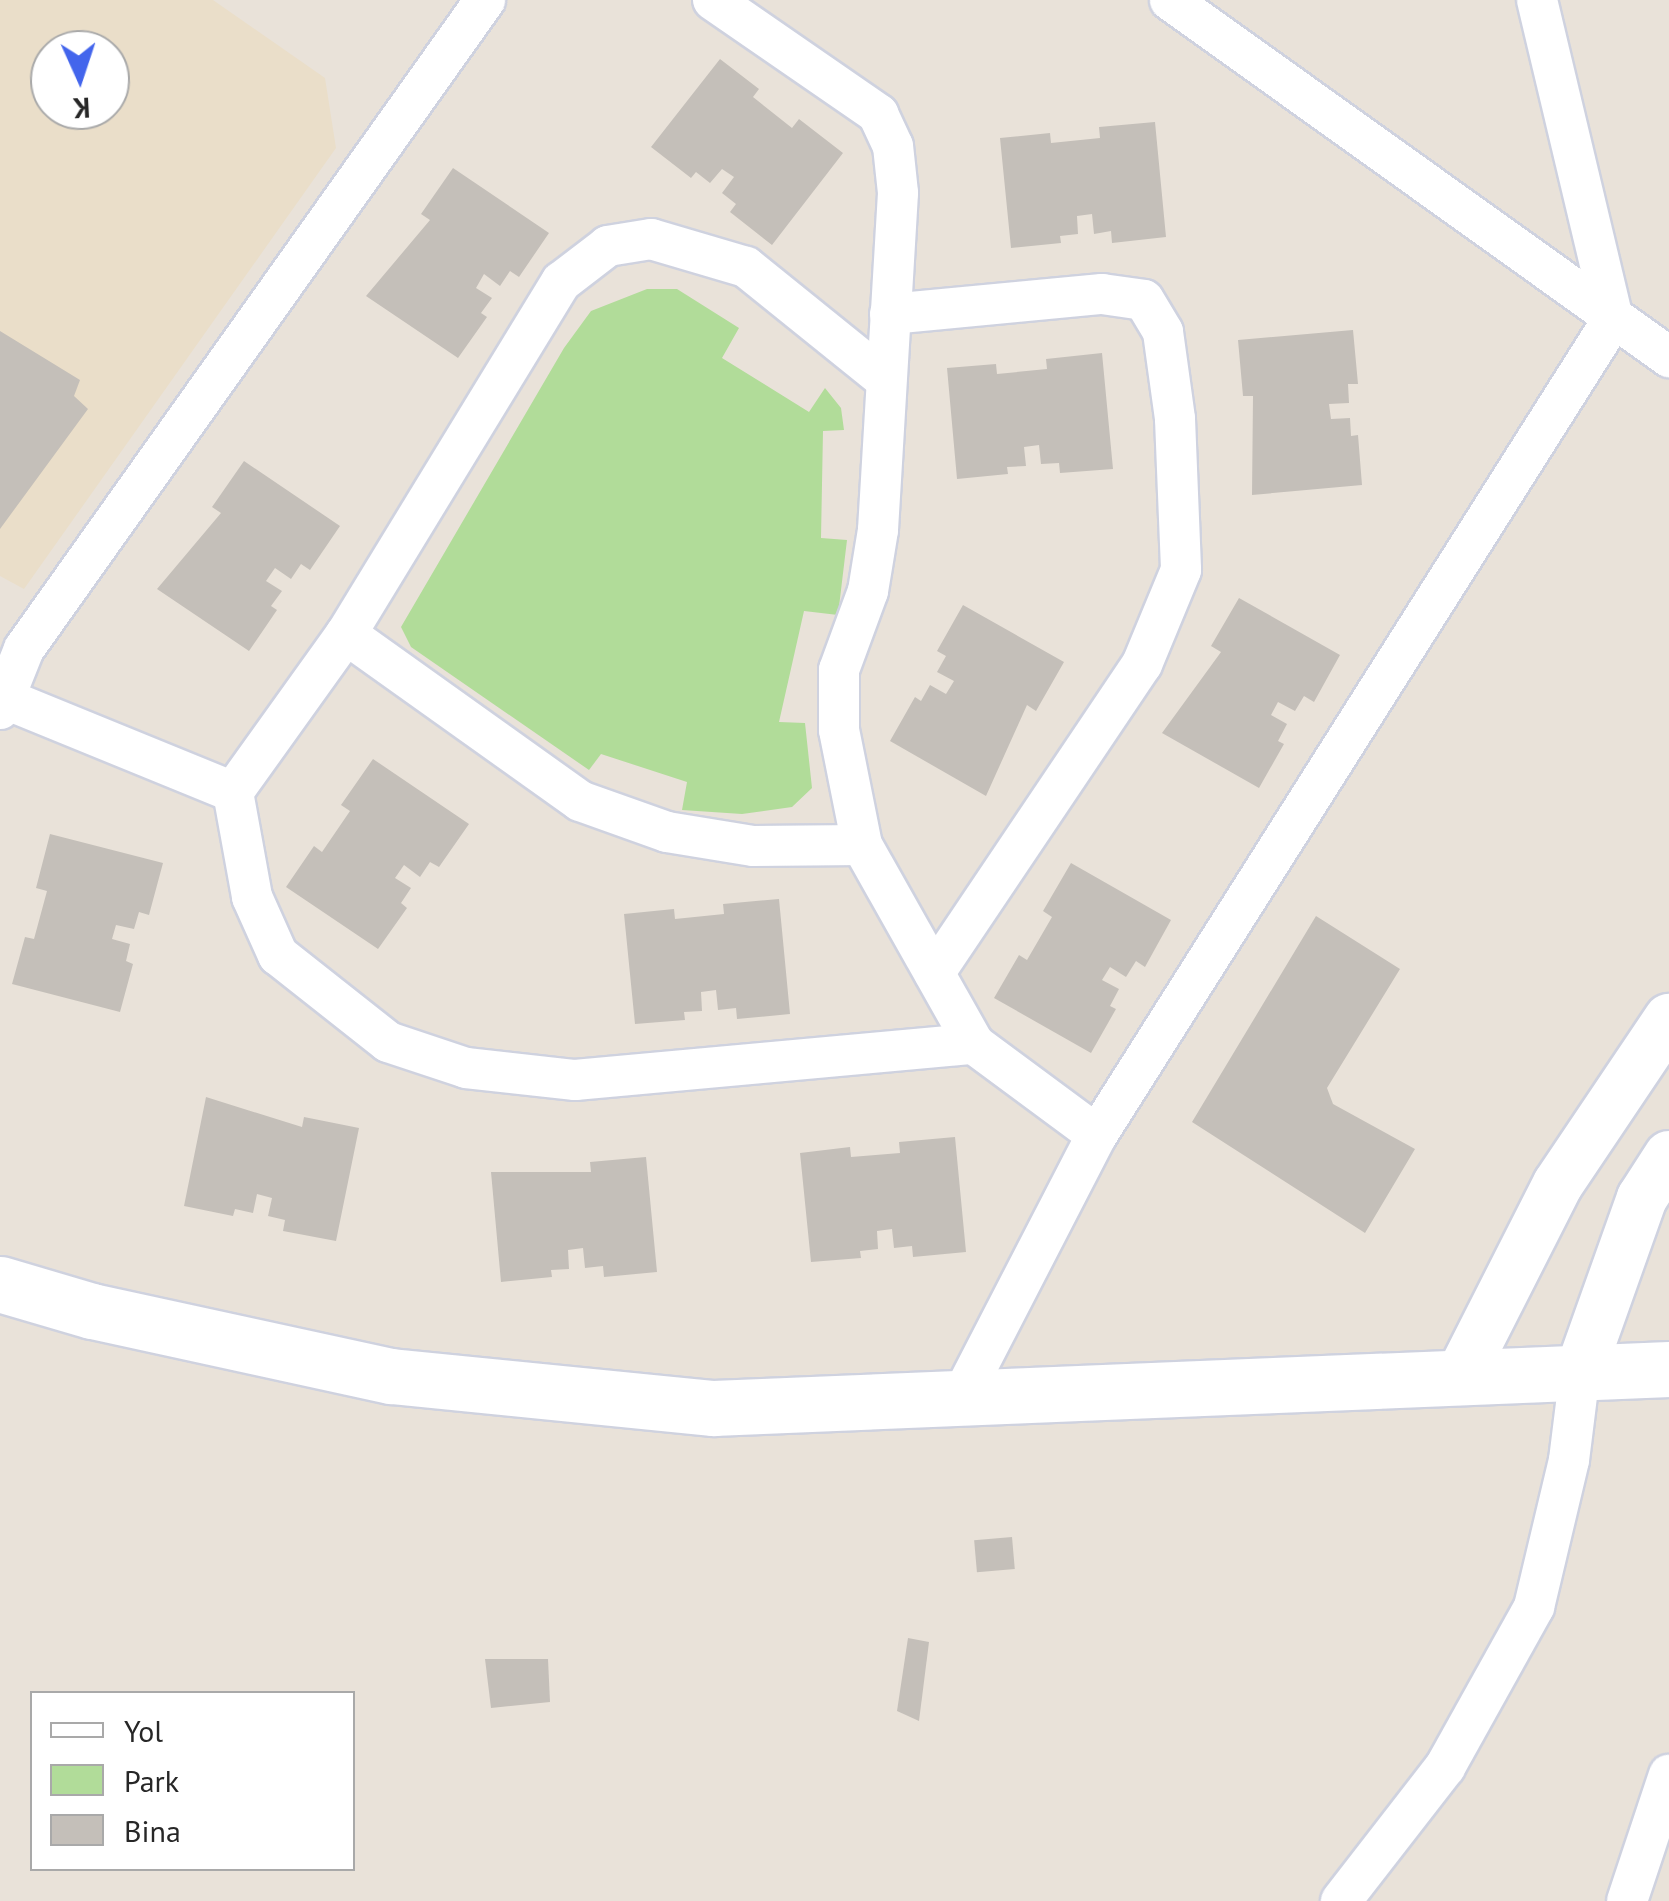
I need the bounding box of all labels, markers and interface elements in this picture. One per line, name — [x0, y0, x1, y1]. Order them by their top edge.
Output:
north arrow — [30, 30, 130, 130]
text: K — [72, 90, 91, 127]
legend — [30, 1691, 355, 1871]
text: Yol — [124, 1711, 163, 1750]
text: Park — [124, 1761, 179, 1800]
text: Bina — [124, 1811, 181, 1850]

